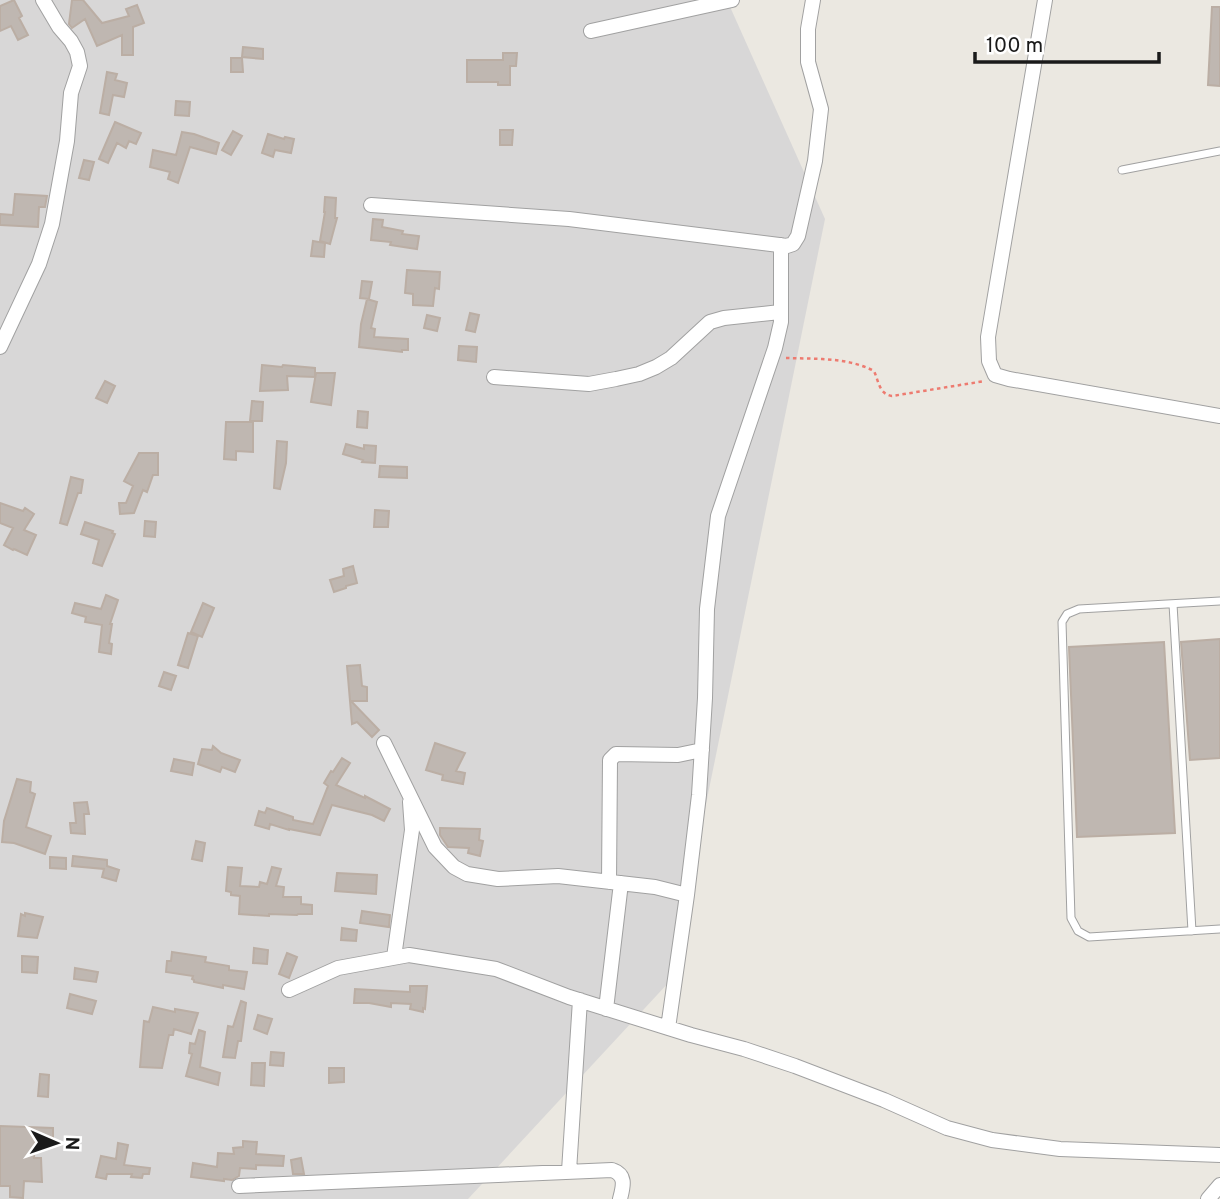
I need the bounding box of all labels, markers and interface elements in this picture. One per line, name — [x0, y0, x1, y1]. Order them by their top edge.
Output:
scale bar — [975, 21, 1159, 65]
text: 100 m — [986, 33, 1043, 60]
north arrow — [21, 1108, 91, 1178]
text: N — [59, 1136, 83, 1151]

